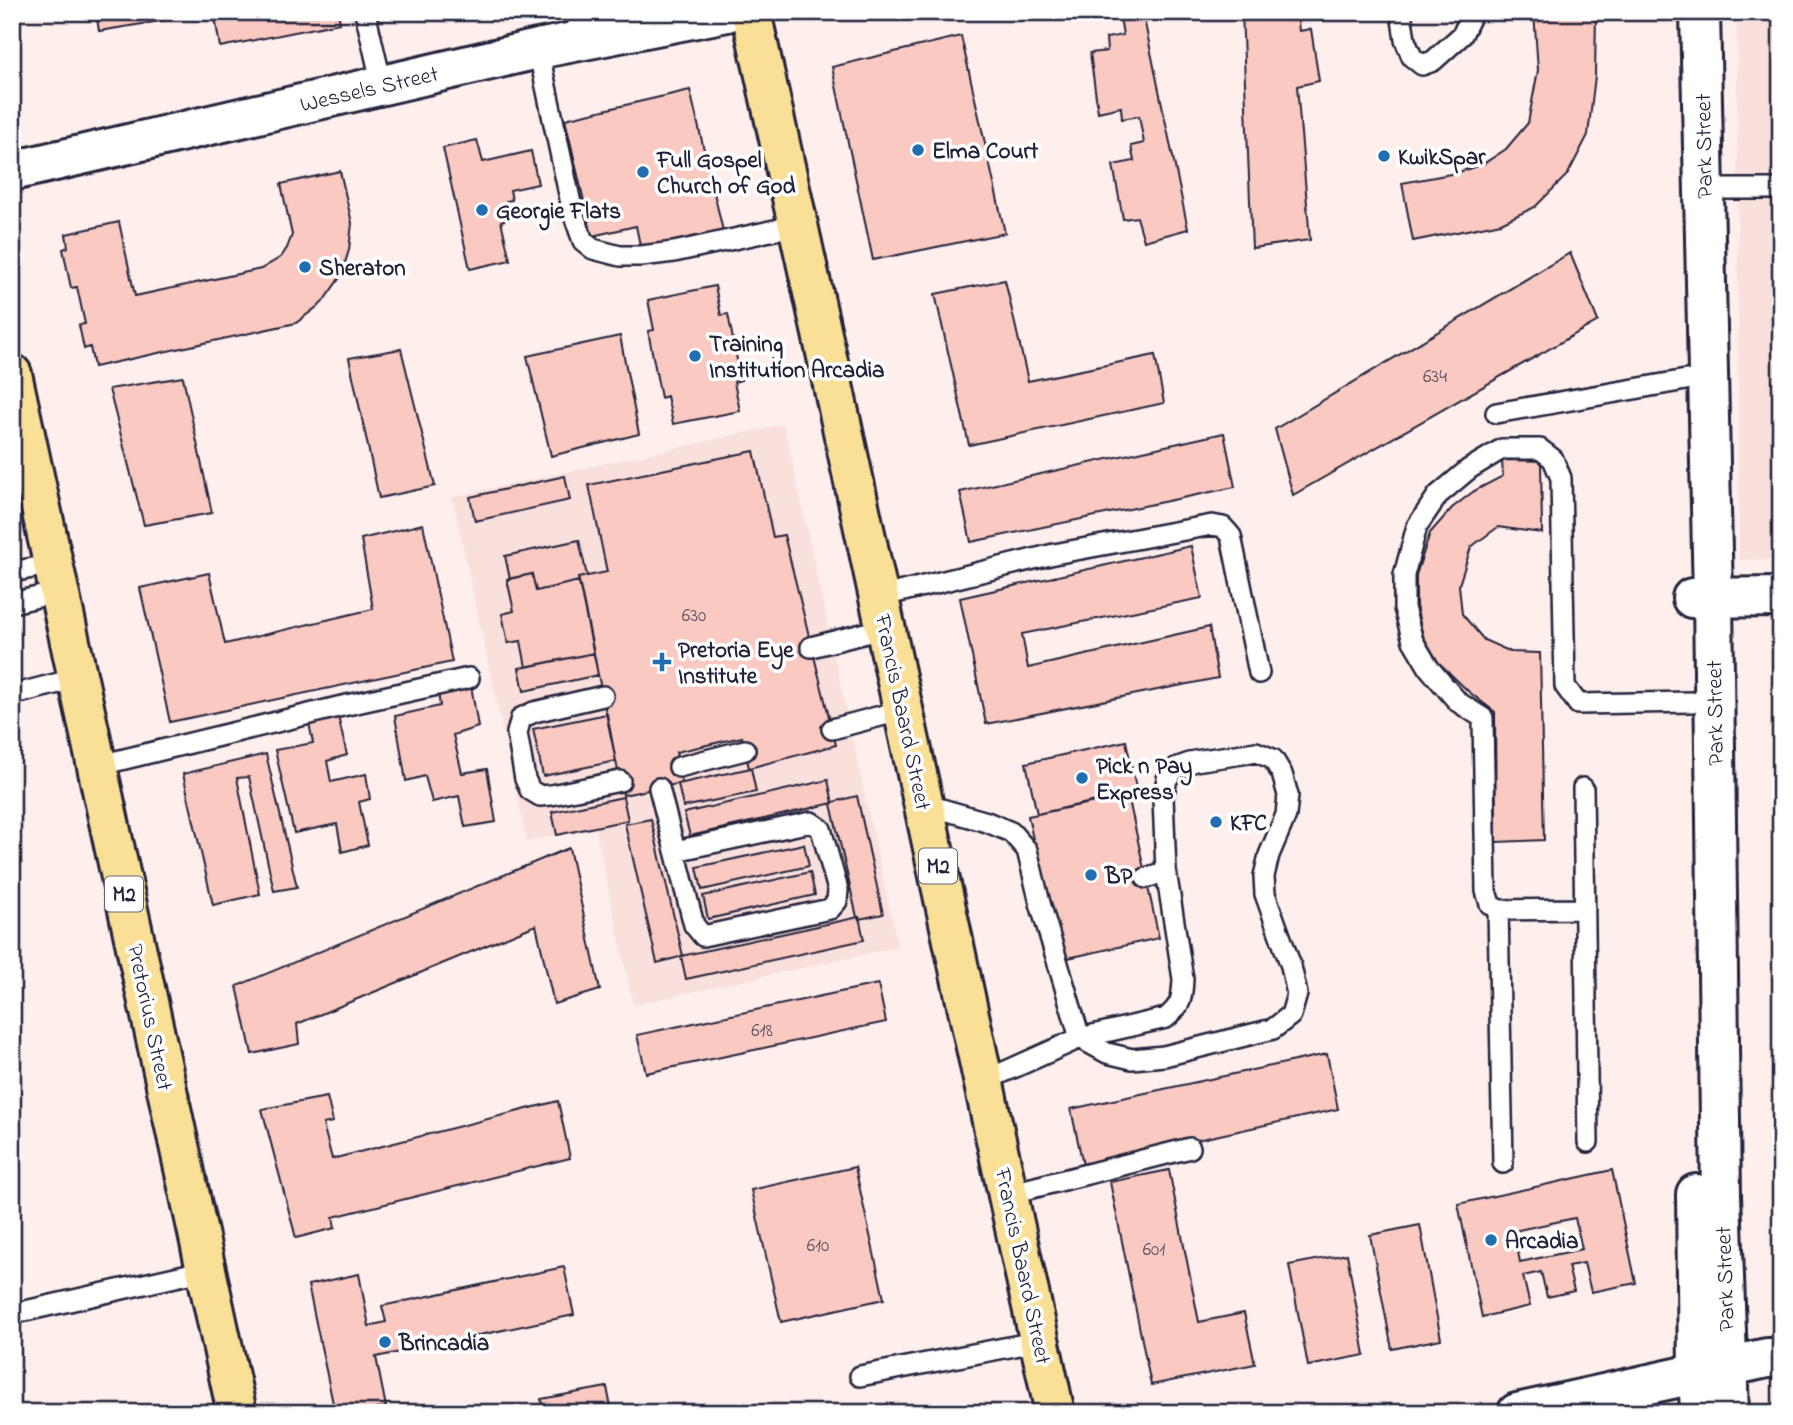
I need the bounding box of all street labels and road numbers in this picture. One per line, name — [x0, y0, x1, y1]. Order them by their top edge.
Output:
street label: Wessels Street — [297, 58, 442, 122]
street label: Park Street — [1688, 93, 1723, 199]
street label: Francis Baard Street — [864, 610, 939, 814]
street label: Park Street — [1699, 660, 1734, 766]
road number: M2 — [919, 848, 957, 884]
road number: M2 — [105, 876, 143, 912]
street label: Pretorius Street — [117, 941, 180, 1094]
street label: Francis Baard Street — [984, 1164, 1059, 1368]
street label: Park Street — [1708, 1225, 1745, 1332]

